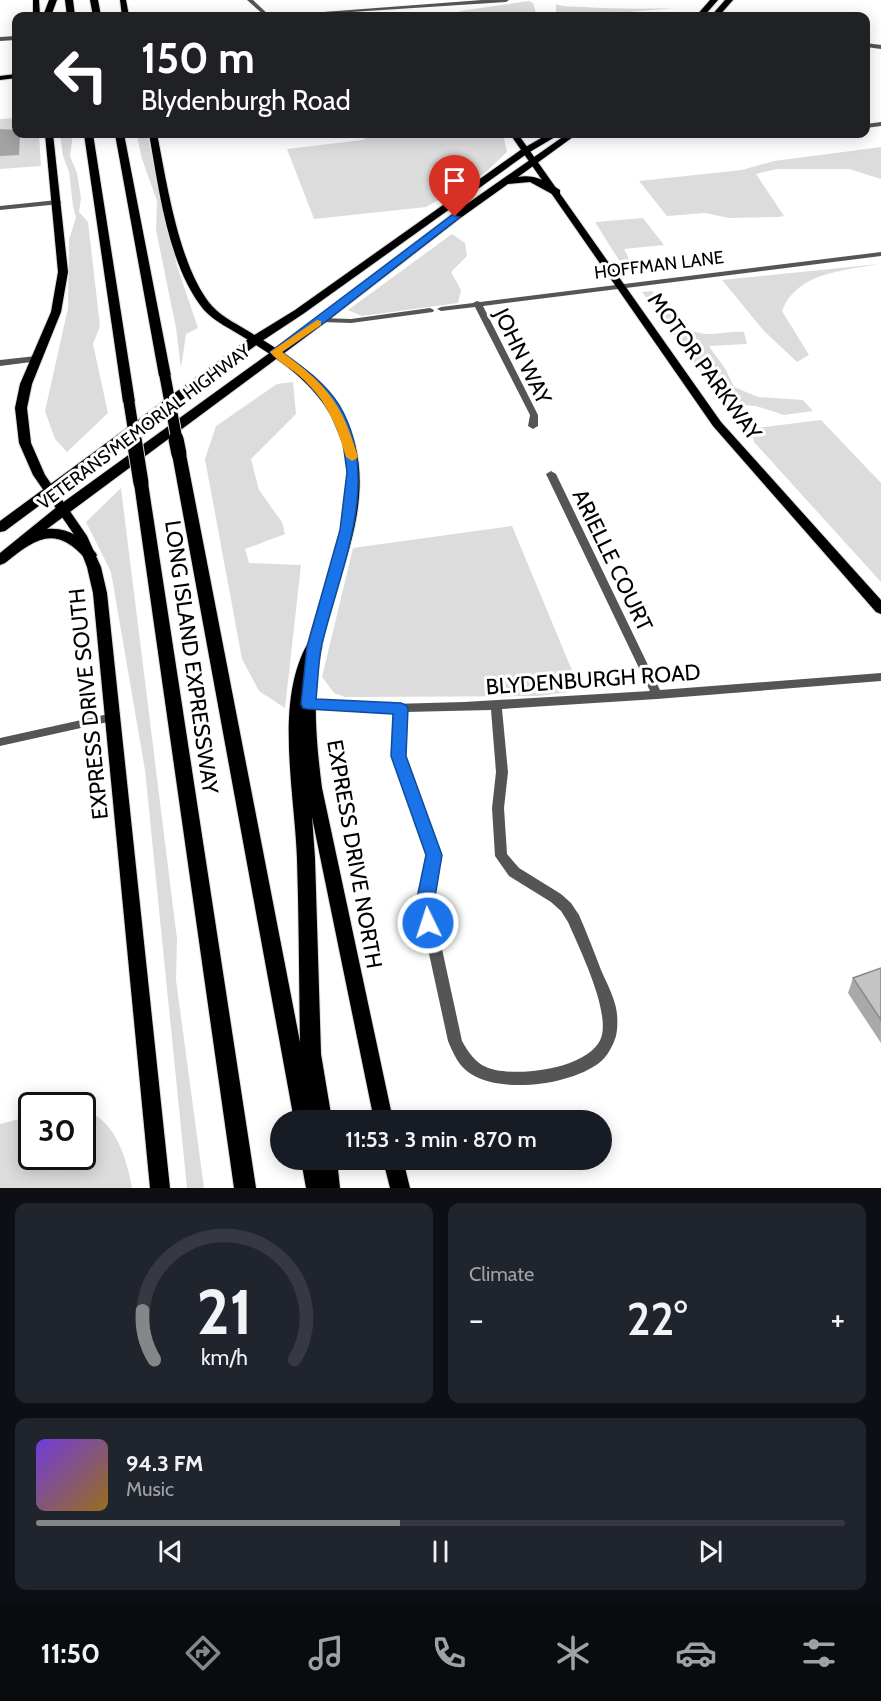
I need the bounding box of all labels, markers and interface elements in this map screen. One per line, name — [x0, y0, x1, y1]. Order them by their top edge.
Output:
text: 150 m — [141, 32, 255, 84]
icon: left — [42, 36, 120, 114]
text: Blydenburgh Road — [141, 84, 351, 117]
pin — [429, 155, 480, 217]
icon: arrive — [438, 164, 471, 197]
street label: HOFFMAN LANE — [593, 246, 725, 284]
street label: MOTOR PARKWAY — [642, 287, 768, 446]
street label: JOHN WAY — [487, 303, 558, 409]
street label: VETERANS MEMORIAL HIGHWAY — [33, 339, 255, 514]
street label: ARIELLE COURT — [567, 485, 659, 636]
street label: LONG ISLAND EXPRESSWAY — [159, 519, 224, 796]
street label: EXPRESS DRIVE SOUTH — [63, 587, 114, 821]
street label: BLYDENBURGH ROAD — [485, 659, 701, 700]
street label: EXPRESS DRIVE NORTH — [321, 737, 388, 971]
position arrow — [396, 891, 460, 955]
speed limit sign: 30 — [18, 1092, 96, 1170]
text: 11:53 · 3 min · 870 m — [345, 1126, 537, 1153]
text: Climate — [469, 1262, 534, 1286]
text: 21 — [196, 1274, 252, 1350]
text: 22° — [627, 1292, 687, 1346]
text: − — [469, 1299, 484, 1339]
text: + — [830, 1299, 845, 1339]
text: km/h — [201, 1344, 247, 1370]
text: 94.3 FM — [126, 1450, 203, 1477]
text: Music — [126, 1477, 174, 1501]
icon: previous — [154, 1535, 187, 1568]
icon: pause — [424, 1535, 457, 1568]
icon: next — [694, 1535, 727, 1568]
icon: directions — [182, 1632, 224, 1674]
icon: music — [305, 1632, 347, 1674]
icon: phone — [428, 1632, 470, 1674]
icon: climate — [552, 1632, 594, 1674]
icon: car — [675, 1632, 717, 1674]
icon: filters — [798, 1632, 840, 1674]
text: 11:50 — [41, 1637, 100, 1670]

